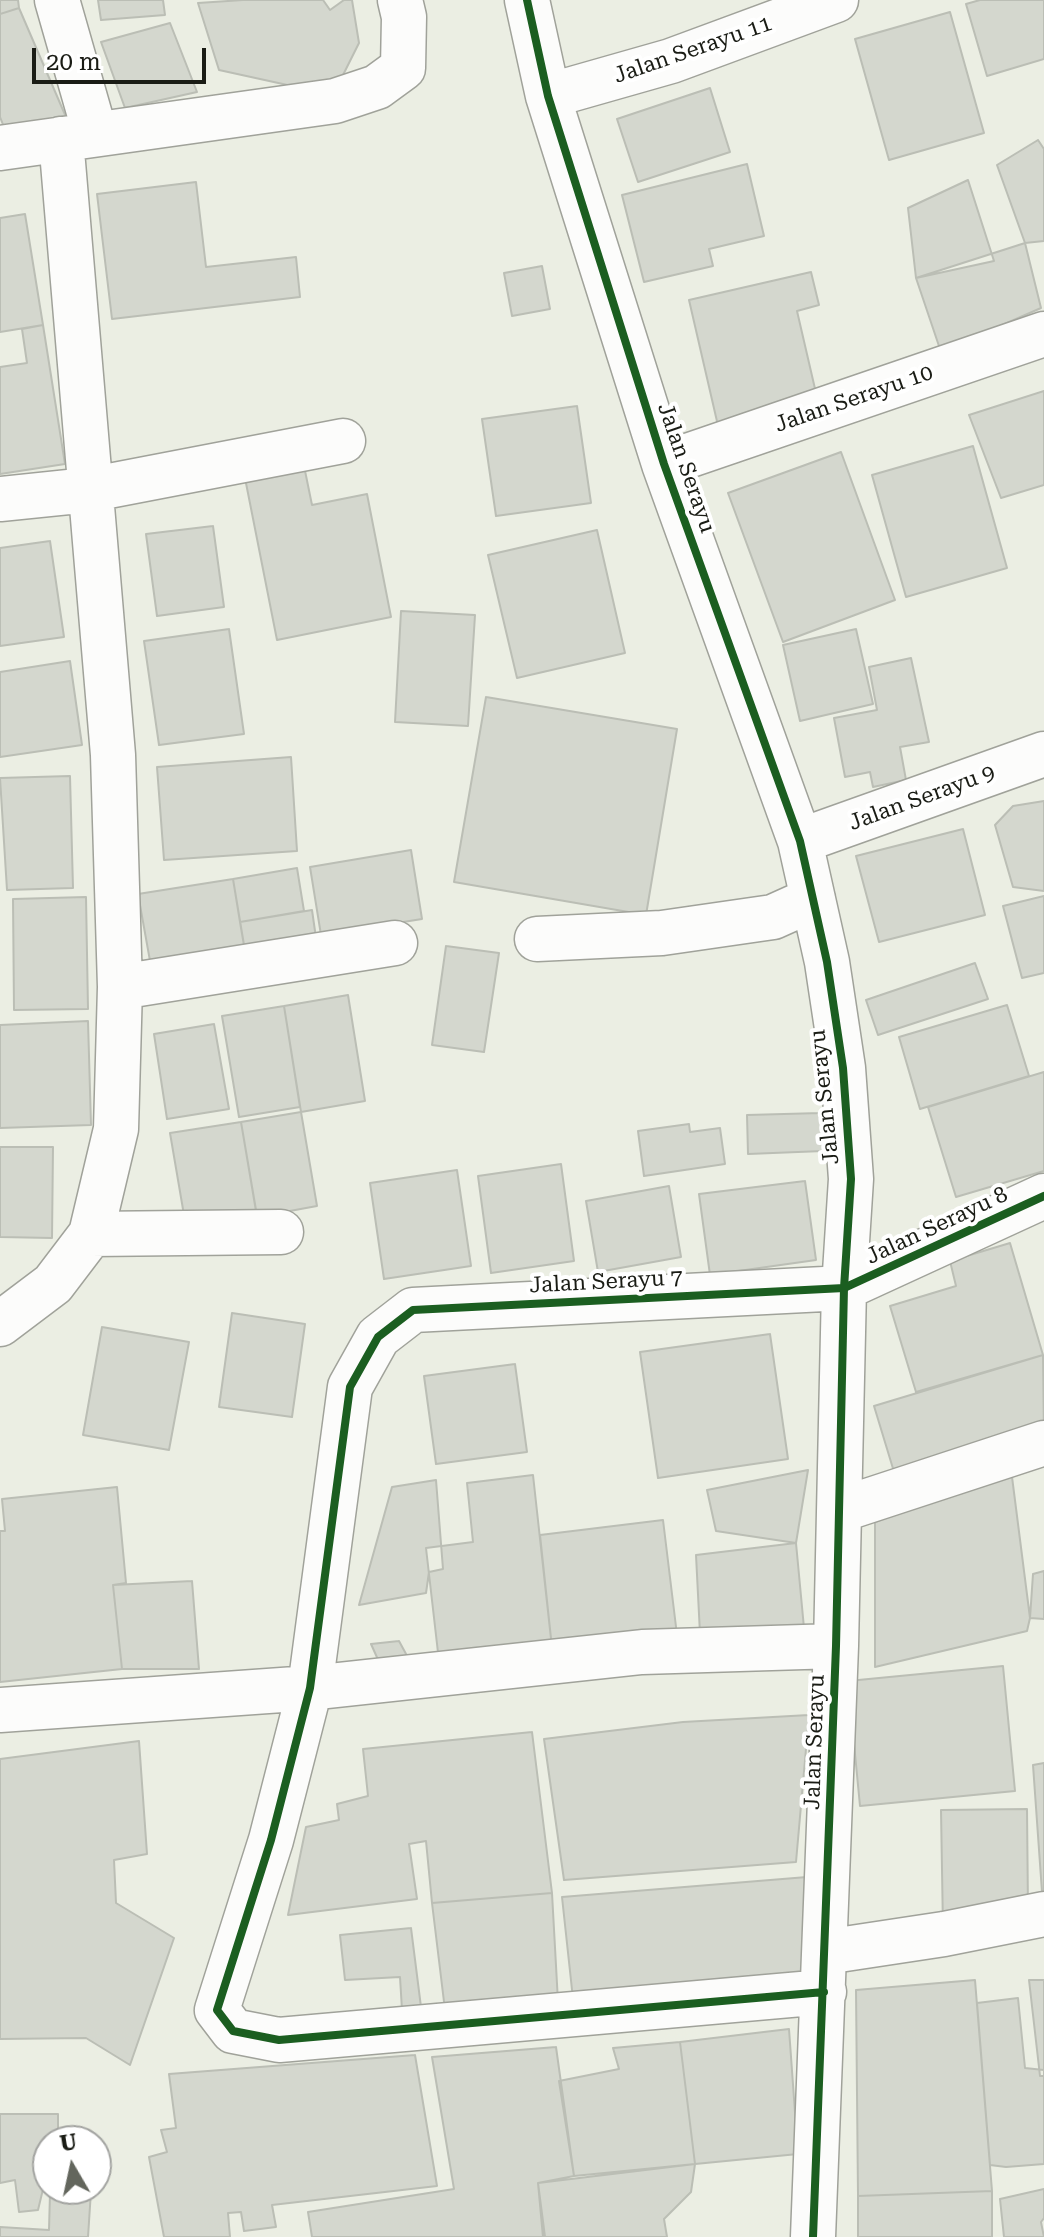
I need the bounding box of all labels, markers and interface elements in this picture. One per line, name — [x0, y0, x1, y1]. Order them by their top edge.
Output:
street label: Jalan Serayu 11 — [610, 11, 776, 89]
scale bar — [36, 32, 210, 82]
text: 20 m — [46, 48, 101, 76]
street label: Jalan Serayu 10 — [771, 360, 937, 438]
street label: Jalan Serayu — [651, 400, 721, 536]
street label: Jalan Serayu 9 — [845, 759, 999, 837]
street label: Jalan Serayu — [805, 1028, 845, 1166]
street label: Jalan Serayu 8 — [862, 1182, 1012, 1270]
street label: Jalan Serayu 7 — [529, 1265, 683, 1299]
street label: Jalan Serayu — [799, 1674, 831, 1810]
north arrow — [32, 2125, 112, 2205]
text: U — [58, 2129, 79, 2156]

